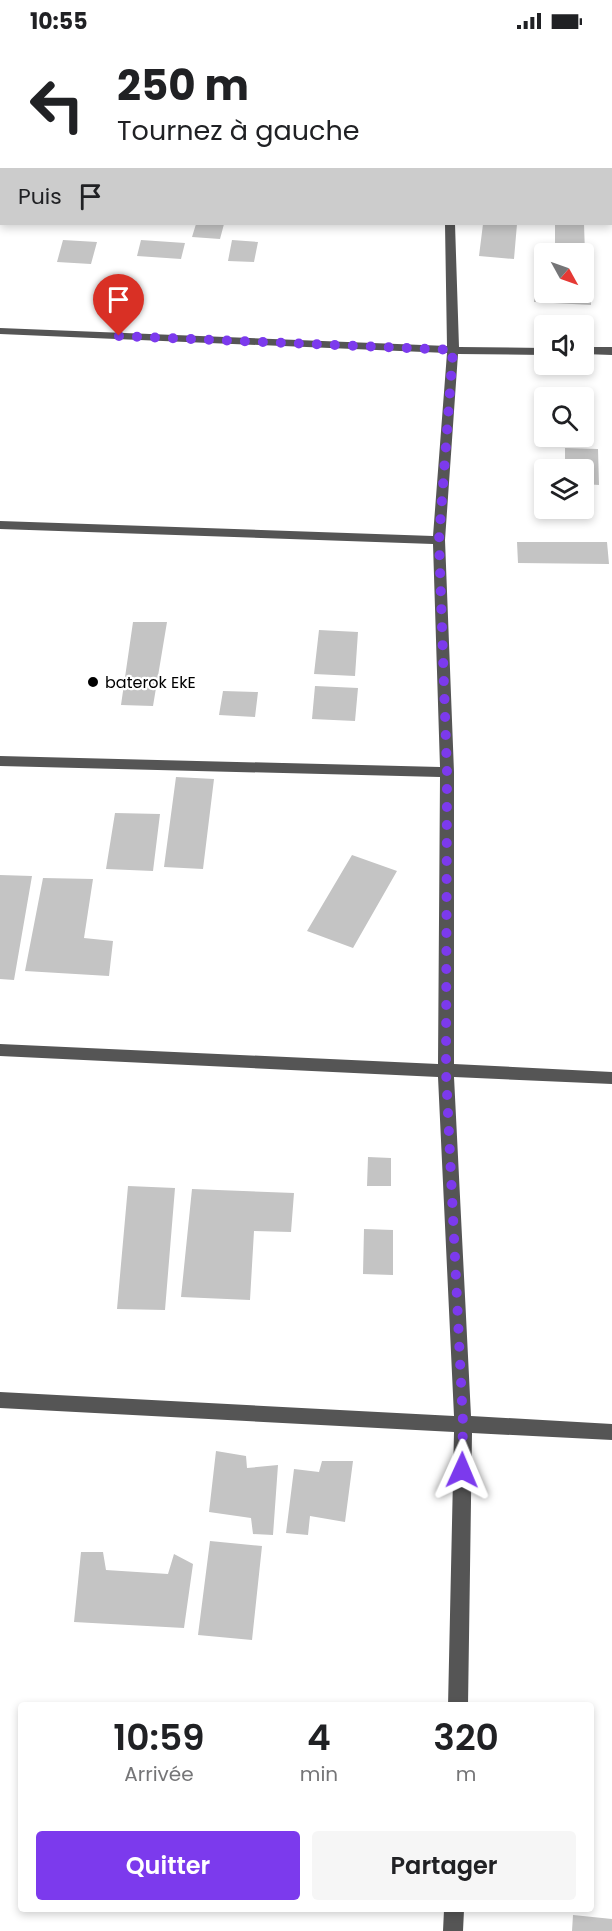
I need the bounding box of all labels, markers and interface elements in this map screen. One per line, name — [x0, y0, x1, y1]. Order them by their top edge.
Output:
text: 10:55 — [30, 6, 87, 37]
text: 250 m — [117, 56, 249, 115]
icon: left — [18, 66, 96, 144]
text: Tournez à gauche — [117, 112, 359, 149]
icon: arrive — [74, 180, 107, 213]
text: Puis — [18, 181, 62, 212]
north arrow — [534, 243, 594, 303]
map controls — [534, 243, 594, 519]
pin — [93, 274, 144, 336]
icon: arrive — [102, 283, 135, 316]
button: sound — [534, 315, 594, 375]
button: search — [534, 387, 594, 447]
button: layers — [534, 459, 594, 519]
place label: baterok EkE — [105, 671, 196, 694]
marker: baterok EkE — [86, 675, 100, 689]
position arrow — [430, 1438, 494, 1502]
text: 10:59 — [113, 1712, 205, 1763]
text: 4 — [307, 1712, 331, 1763]
text: 320 — [433, 1712, 499, 1763]
text: Arrivée — [124, 1760, 194, 1788]
text: min — [300, 1760, 338, 1788]
text: m — [456, 1760, 476, 1788]
button: Quitter — [36, 1831, 300, 1900]
button: Partager — [312, 1831, 576, 1900]

